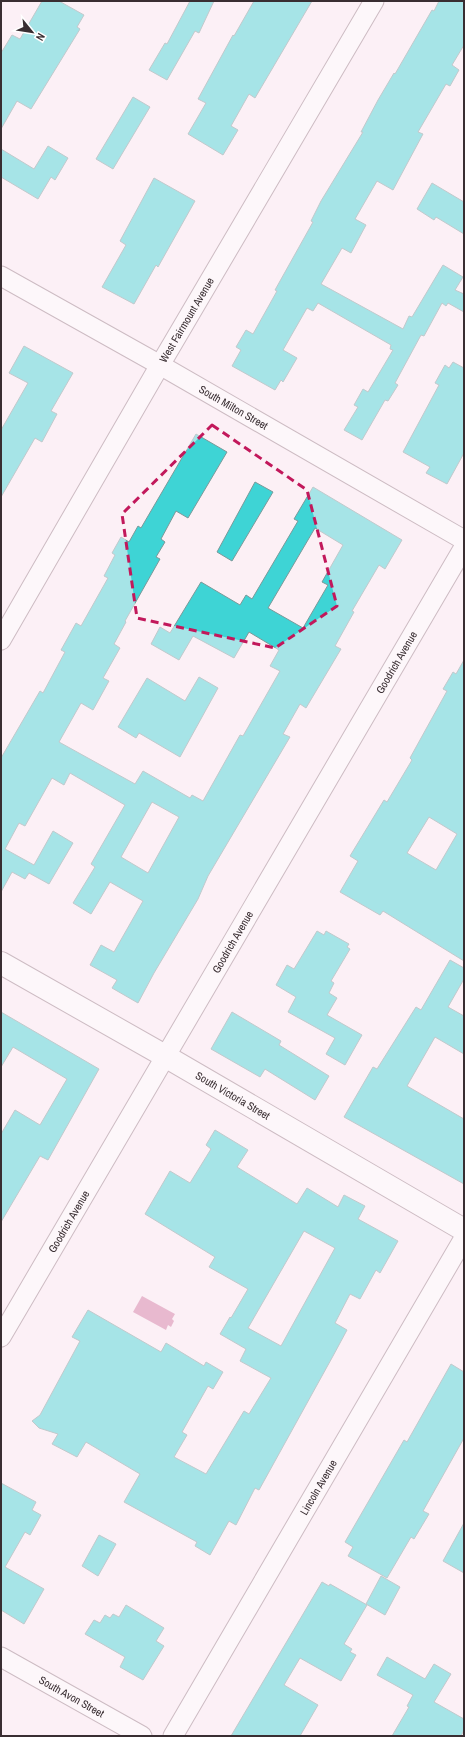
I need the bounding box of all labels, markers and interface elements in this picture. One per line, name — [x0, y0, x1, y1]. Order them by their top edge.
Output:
north arrow — [12, 12, 52, 52]
text: N — [33, 31, 48, 43]
street label: West Fairmount Avenue — [156, 275, 217, 365]
street label: South Milton Street — [196, 382, 271, 433]
street label: Goodrich Avenue — [373, 629, 420, 696]
street label: Goodrich Avenue — [209, 908, 256, 975]
street label: South Victoria Street — [193, 1068, 273, 1123]
street label: Goodrich Avenue — [45, 1188, 92, 1255]
street label: Lincoln Avenue — [297, 1457, 340, 1518]
street label: South Avon Street — [37, 1673, 107, 1721]

